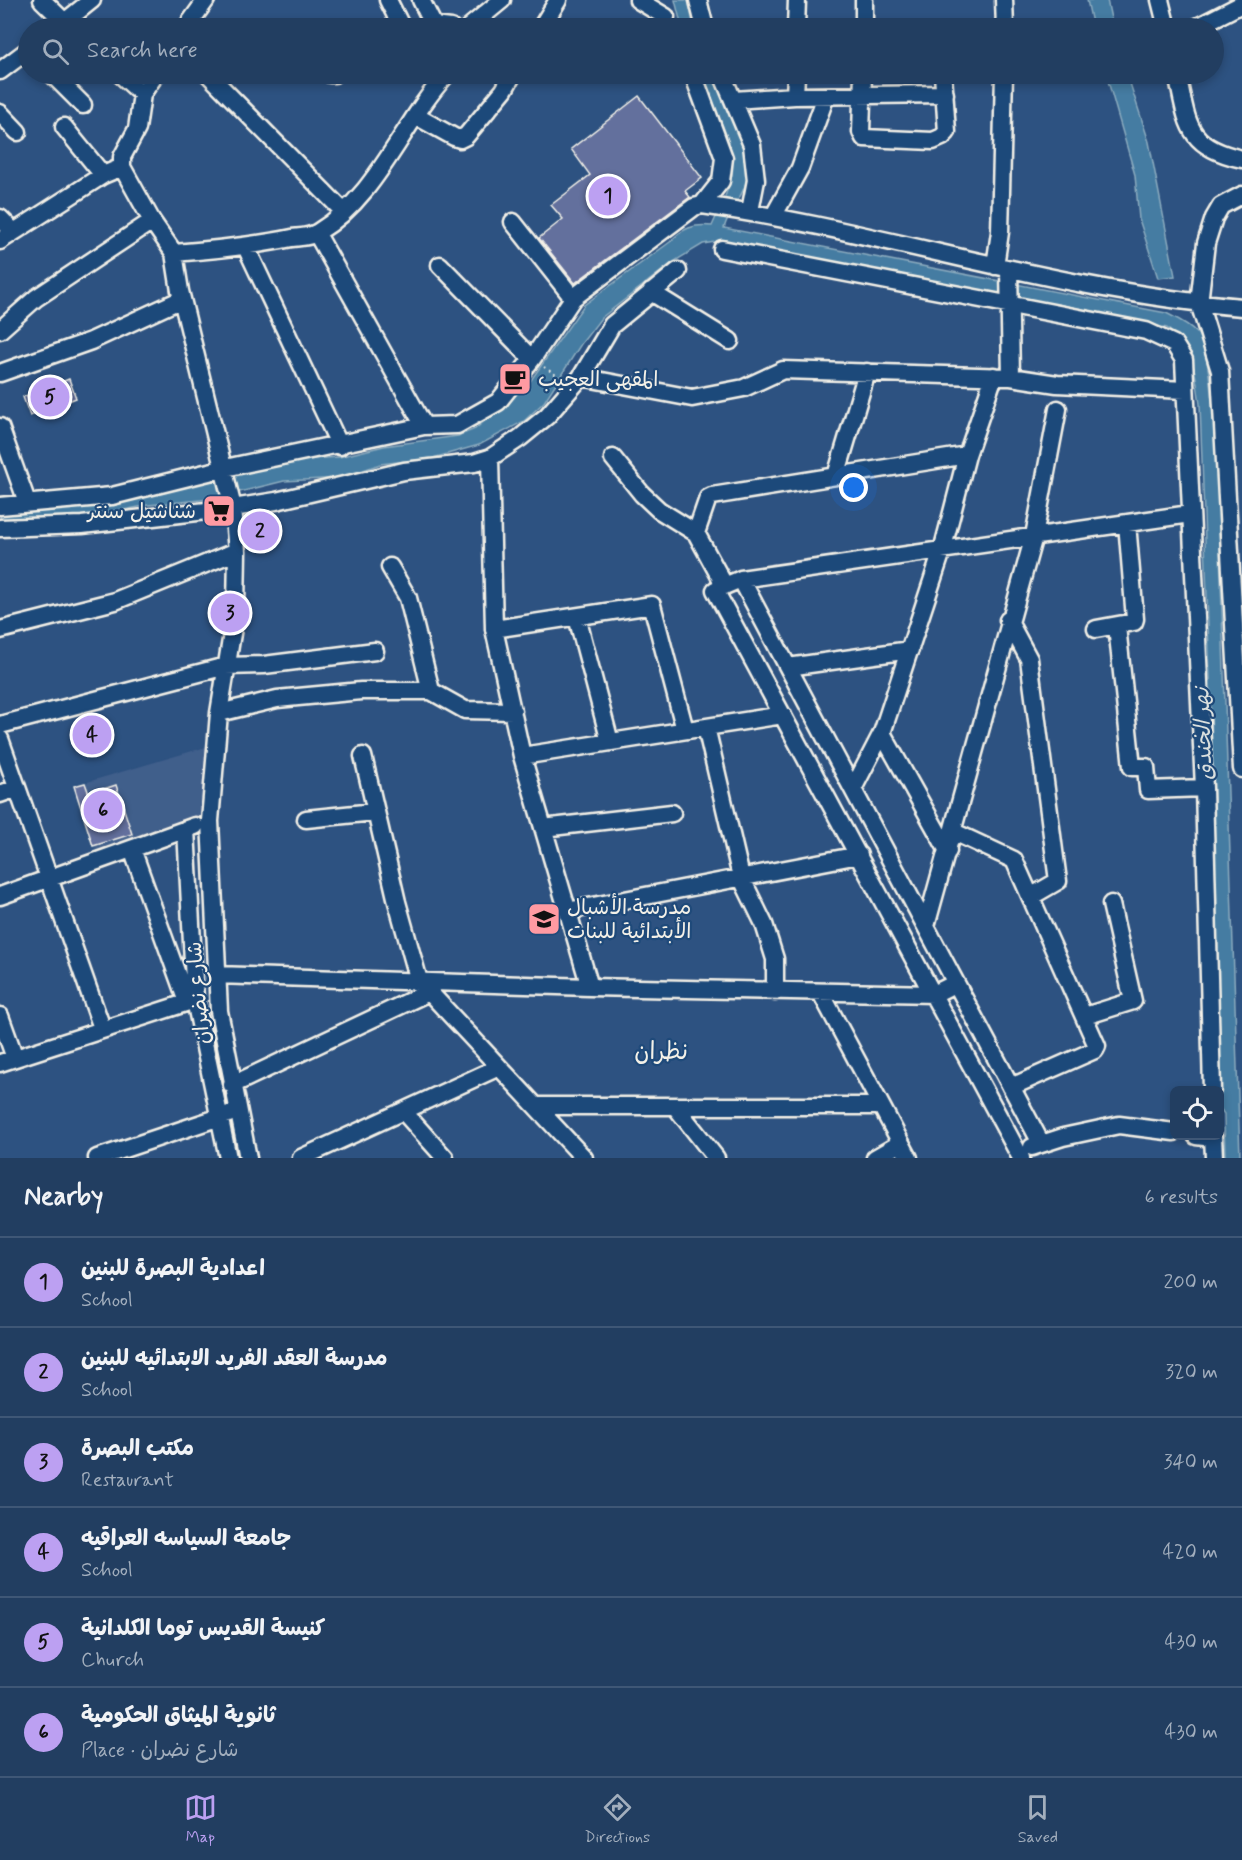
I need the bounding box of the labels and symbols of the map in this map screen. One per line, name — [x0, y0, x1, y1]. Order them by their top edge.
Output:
pin: 1 — [588, 174, 628, 218]
cafe icon: المقهى العجيب — [497, 361, 533, 397]
place label: المقهى العجيب — [538, 366, 658, 394]
pin: 5 — [31, 374, 70, 420]
your location — [839, 473, 868, 502]
supermarket icon: شناشيل سنتر — [201, 493, 237, 529]
place label: شناشيل سنتر — [86, 498, 196, 526]
pin: 2 — [240, 508, 280, 554]
pin: 3 — [210, 590, 250, 636]
water label: نهر الخندق — [1188, 684, 1220, 781]
pin: 4 — [72, 712, 112, 758]
pin: 6 — [84, 788, 122, 832]
place label: مدرسة الأشبال الأبتدائية للبنات — [567, 893, 692, 946]
school or university icon: مدرسة الأشبال الأبتدائية للبنات — [526, 901, 562, 937]
street label: شارع نضران — [181, 940, 217, 1045]
district label: نظران — [634, 1037, 688, 1068]

